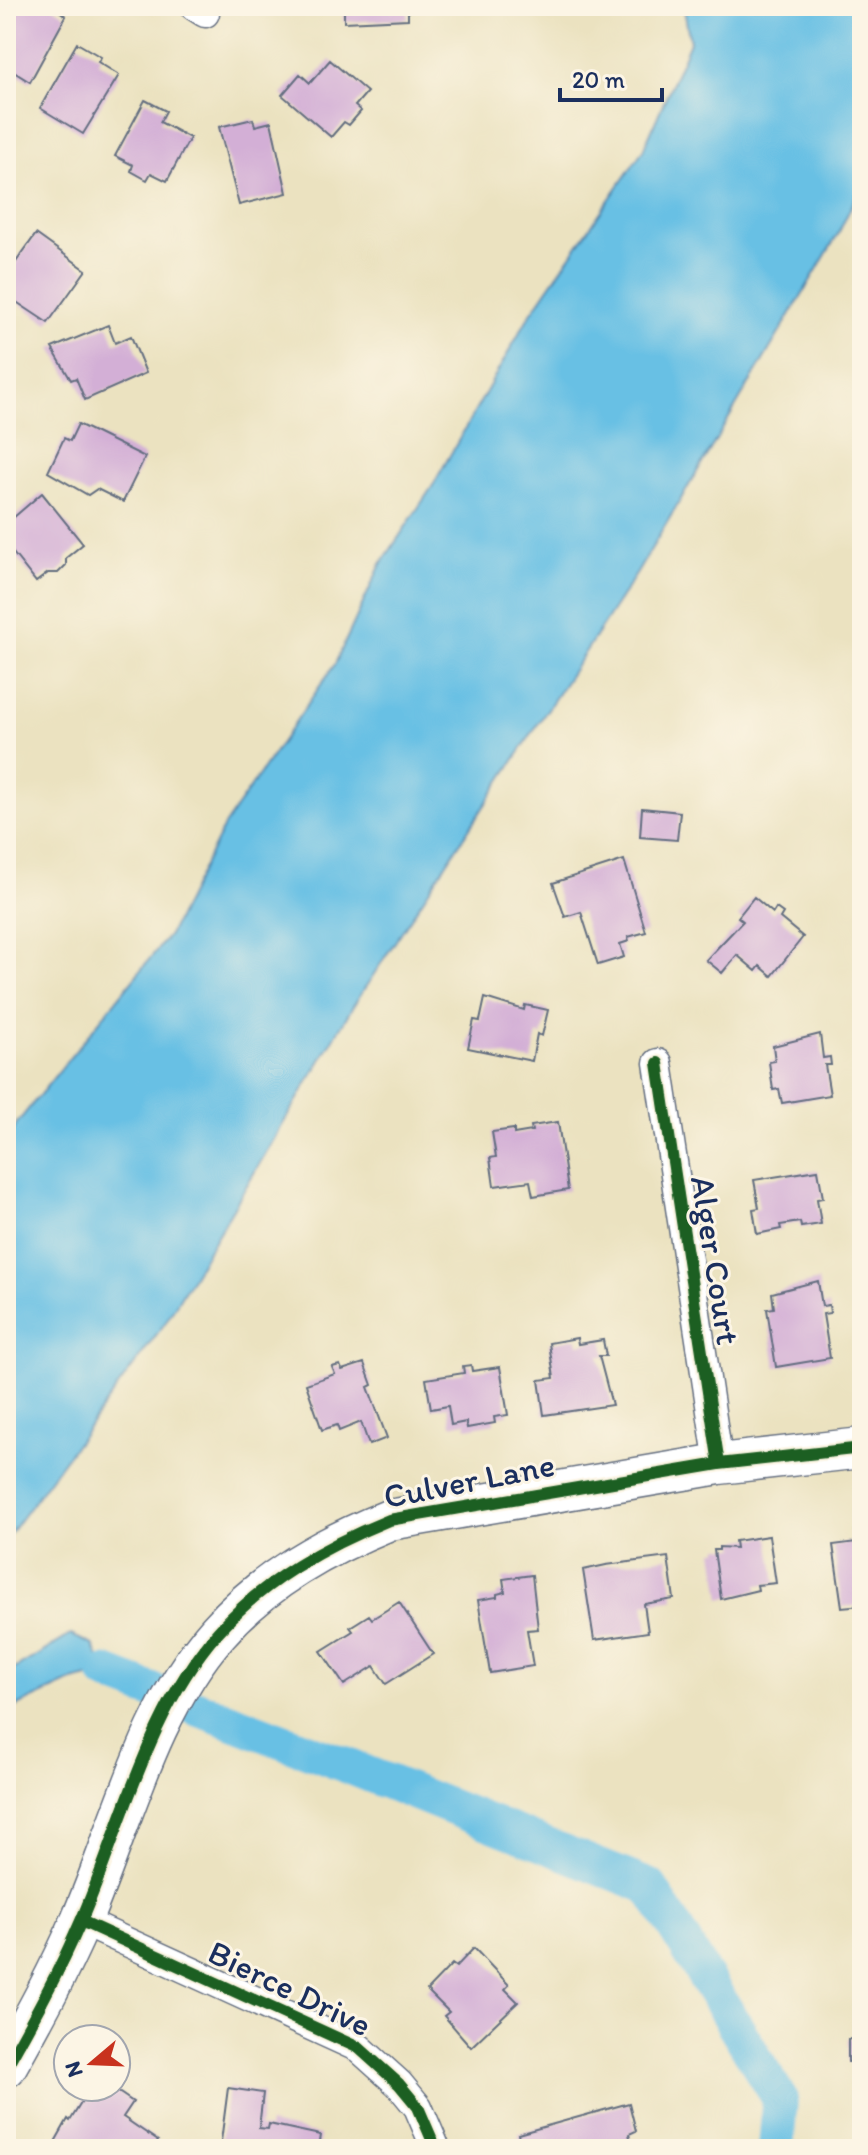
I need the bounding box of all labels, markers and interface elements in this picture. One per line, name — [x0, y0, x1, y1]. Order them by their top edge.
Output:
scale bar — [560, 52, 662, 102]
text: 20 m — [572, 65, 625, 94]
street label: Alger Court — [682, 1173, 749, 1348]
street label: Culver Lane — [380, 1444, 558, 1517]
street label: Bierce Drive — [202, 1931, 378, 2046]
north arrow — [52, 2023, 132, 2103]
text: N — [58, 2058, 89, 2081]

